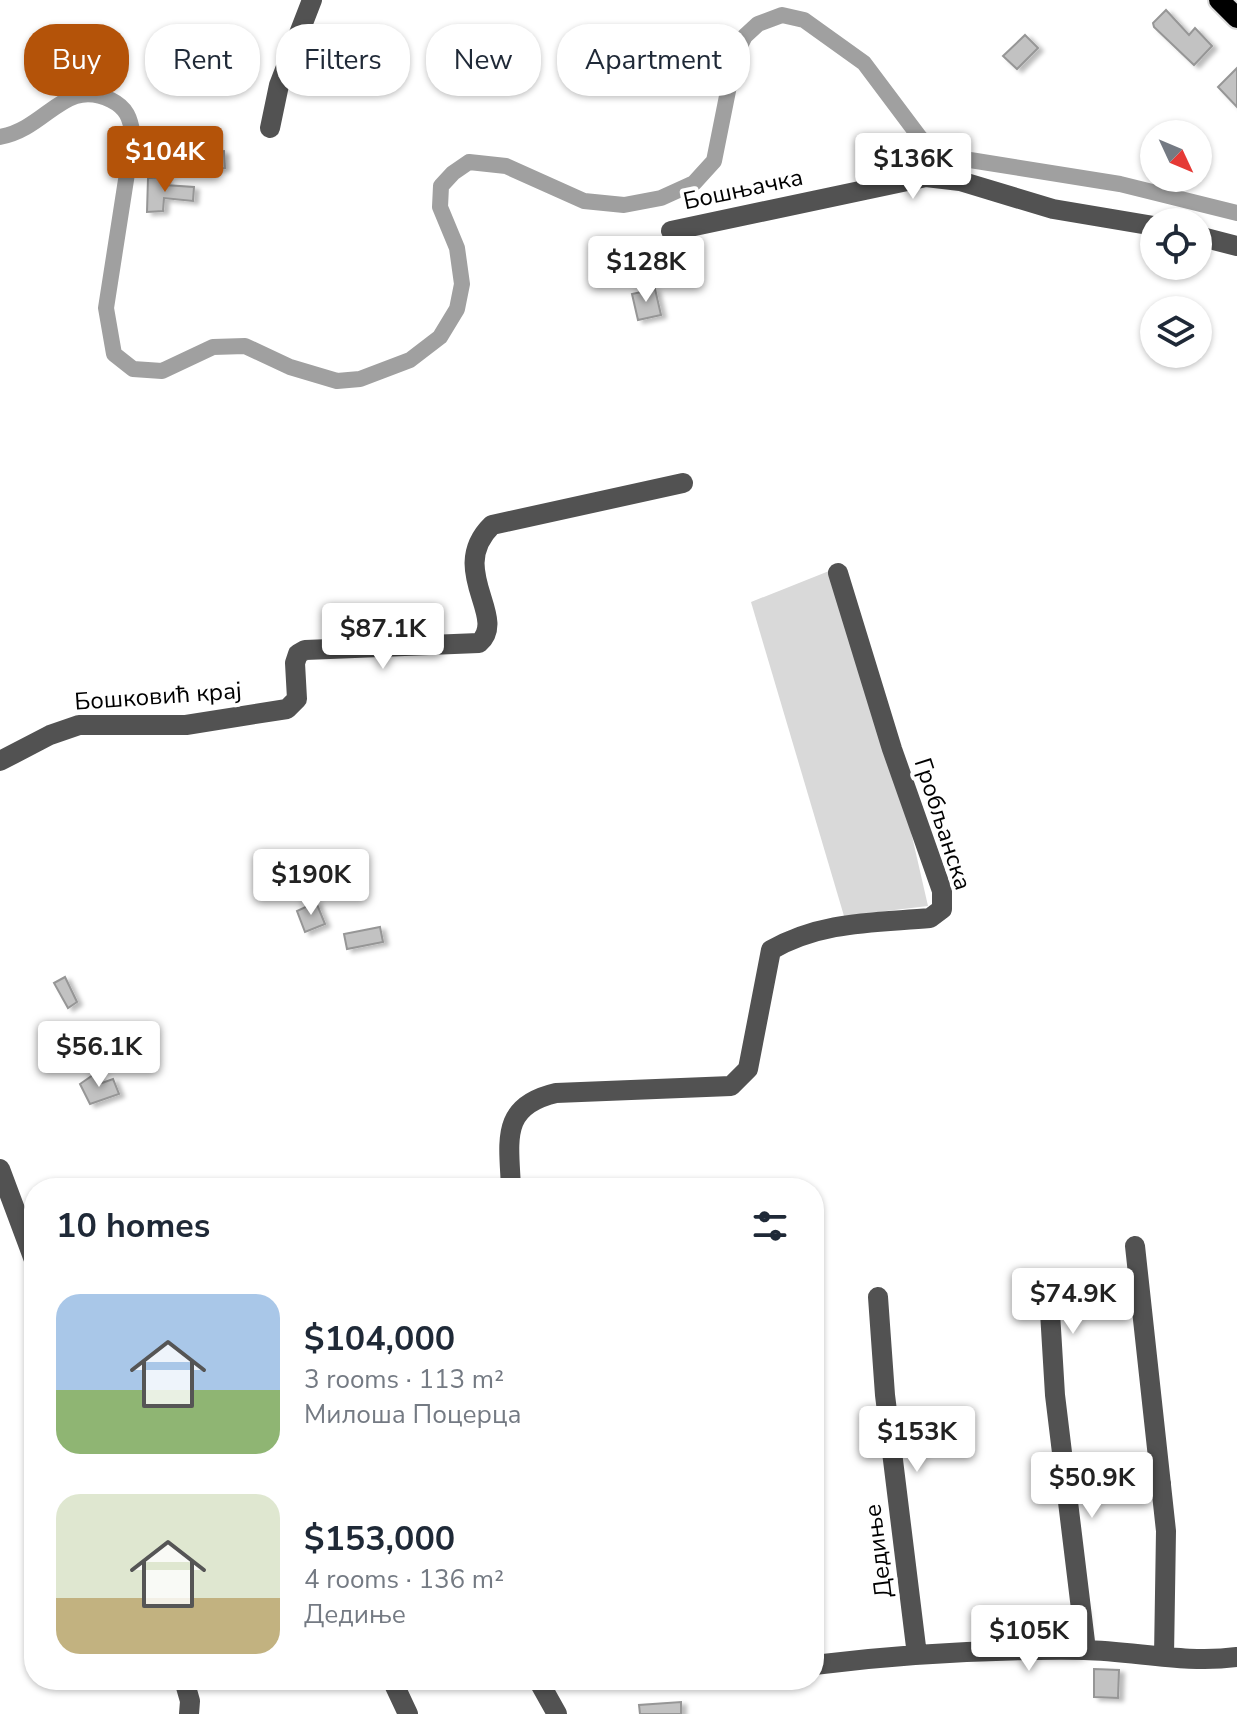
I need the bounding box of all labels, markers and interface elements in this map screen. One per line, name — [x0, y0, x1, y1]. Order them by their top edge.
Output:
chip: Buy — [24, 24, 129, 96]
chip: Rent — [145, 24, 260, 96]
chip: Filters — [276, 24, 410, 96]
chip: New — [426, 24, 541, 96]
chip: Apartment — [557, 24, 750, 96]
north arrow — [1140, 120, 1212, 192]
map controls — [1140, 120, 1212, 368]
pin: $104K — [109, 126, 221, 194]
pin: $136K — [857, 133, 969, 201]
text: $104K — [125, 134, 205, 169]
text: $136K — [873, 141, 953, 176]
street label: Бошњачка — [680, 161, 806, 217]
button: locate — [1140, 208, 1212, 280]
pin: $128K — [590, 236, 702, 304]
text: $128K — [606, 244, 686, 279]
button: layers — [1140, 296, 1212, 368]
pin: $87.1K — [318, 603, 448, 671]
text: $87.1K — [340, 611, 426, 646]
street label: Бошковић крај — [73, 674, 243, 718]
street label: Гробљанска — [907, 754, 979, 894]
pin: $190K — [255, 849, 367, 917]
text: $190K — [271, 857, 351, 892]
pin: $56.1K — [34, 1021, 164, 1089]
text: $56.1K — [56, 1029, 142, 1064]
text: 10 homes — [56, 1203, 210, 1249]
icon: filters — [748, 1204, 792, 1248]
pin: $74.9K — [1008, 1268, 1138, 1336]
text: $74.9K — [1030, 1276, 1116, 1311]
text: $104,000 — [304, 1316, 455, 1362]
icon: home — [120, 1326, 216, 1422]
text: 3 rooms · 113 m² — [304, 1362, 504, 1397]
text: Милоша Поцерца — [304, 1397, 522, 1432]
pin: $153K — [861, 1406, 973, 1474]
text: $153K — [877, 1414, 957, 1449]
pin: $50.9K — [1027, 1452, 1157, 1520]
text: $50.9K — [1049, 1460, 1135, 1495]
street label: Дедиње — [856, 1502, 900, 1600]
text: $153,000 — [304, 1516, 455, 1562]
icon: home — [120, 1526, 216, 1622]
text: 4 rooms · 136 m² — [304, 1562, 504, 1597]
text: Дедиње — [304, 1597, 406, 1632]
pin: $105K — [973, 1605, 1085, 1673]
text: $105K — [989, 1613, 1069, 1648]

